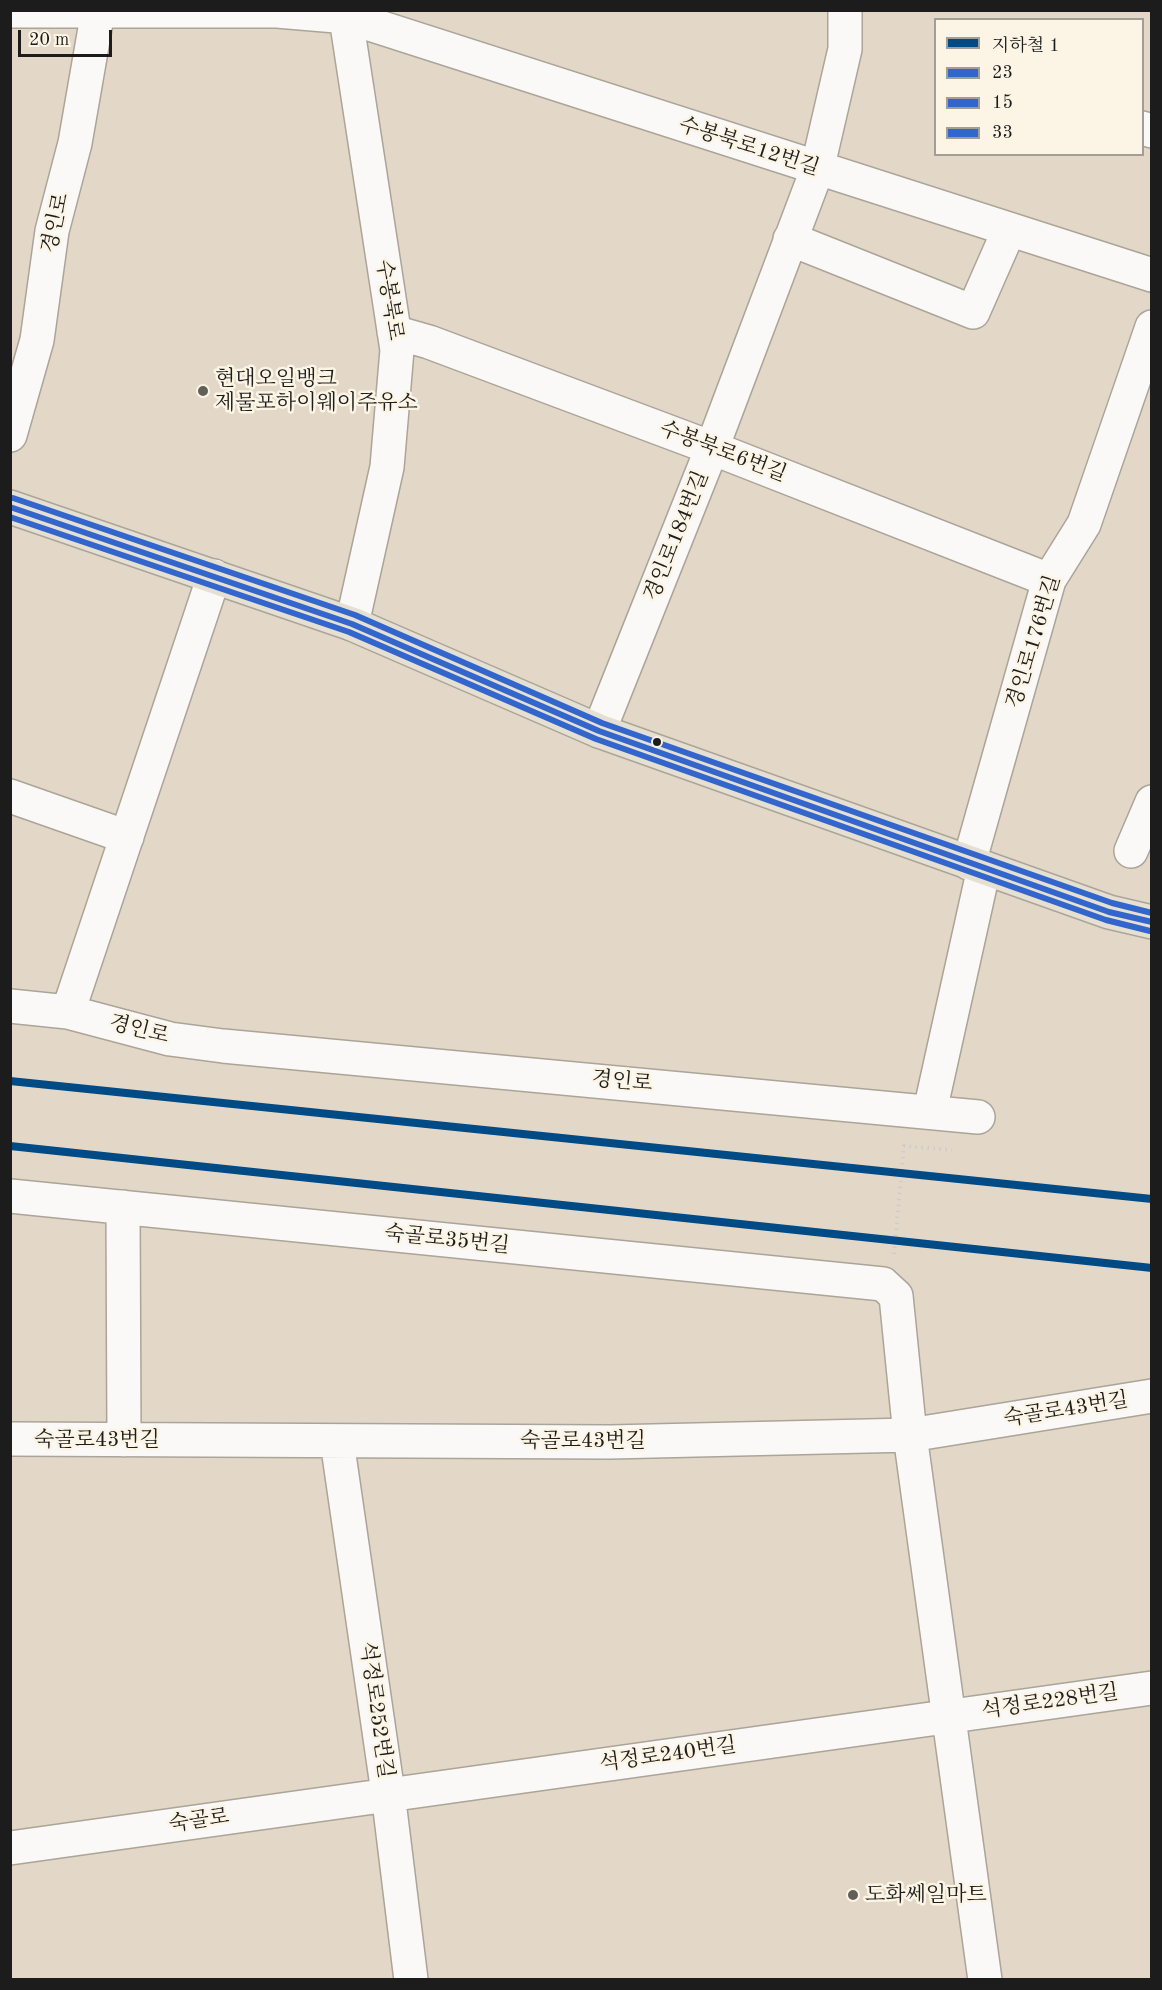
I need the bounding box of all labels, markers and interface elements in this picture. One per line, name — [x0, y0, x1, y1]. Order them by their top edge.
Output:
scale bar — [21, 18, 116, 56]
legend — [934, 18, 1144, 156]
text: 20 m — [29, 31, 69, 49]
text: 지하철 1 — [992, 37, 1060, 55]
text: 23 — [992, 64, 1013, 82]
text: 15 — [992, 94, 1013, 112]
street label: 수봉북로12번길 — [676, 112, 822, 182]
text: 33 — [992, 124, 1013, 142]
street label: 경인로 — [37, 191, 75, 255]
street label: 수봉북로 — [370, 258, 408, 342]
place label: 현대오일뱅크 제물포하이웨이주유소 — [215, 366, 418, 416]
marker: 현대오일뱅크 제물포하이웨이주유소 — [196, 384, 210, 398]
street label: 수봉북로6번길 — [656, 416, 790, 488]
street label: 경인로184번길 — [639, 467, 715, 605]
street label: 경인로176번길 — [1002, 572, 1066, 712]
unlabelled marker — [651, 736, 663, 748]
street label: 경인로 — [106, 1010, 172, 1050]
street label: 경인로 — [591, 1067, 653, 1097]
street label: 숙골로35번길 — [383, 1221, 511, 1259]
street label: 숙골로43번길 — [1002, 1388, 1130, 1432]
street label: 숙골로43번길 — [34, 1427, 160, 1453]
street label: 숙골로43번길 — [520, 1428, 646, 1454]
street label: 석정로252번길 — [354, 1640, 398, 1780]
street label: 석정로228번길 — [980, 1680, 1120, 1724]
street label: 석정로240번길 — [598, 1733, 738, 1777]
street label: 숙골로 — [167, 1804, 231, 1838]
place label: 도화쎄일마트 — [865, 1882, 987, 1908]
marker: 도화쎄일마트 — [846, 1888, 860, 1902]

